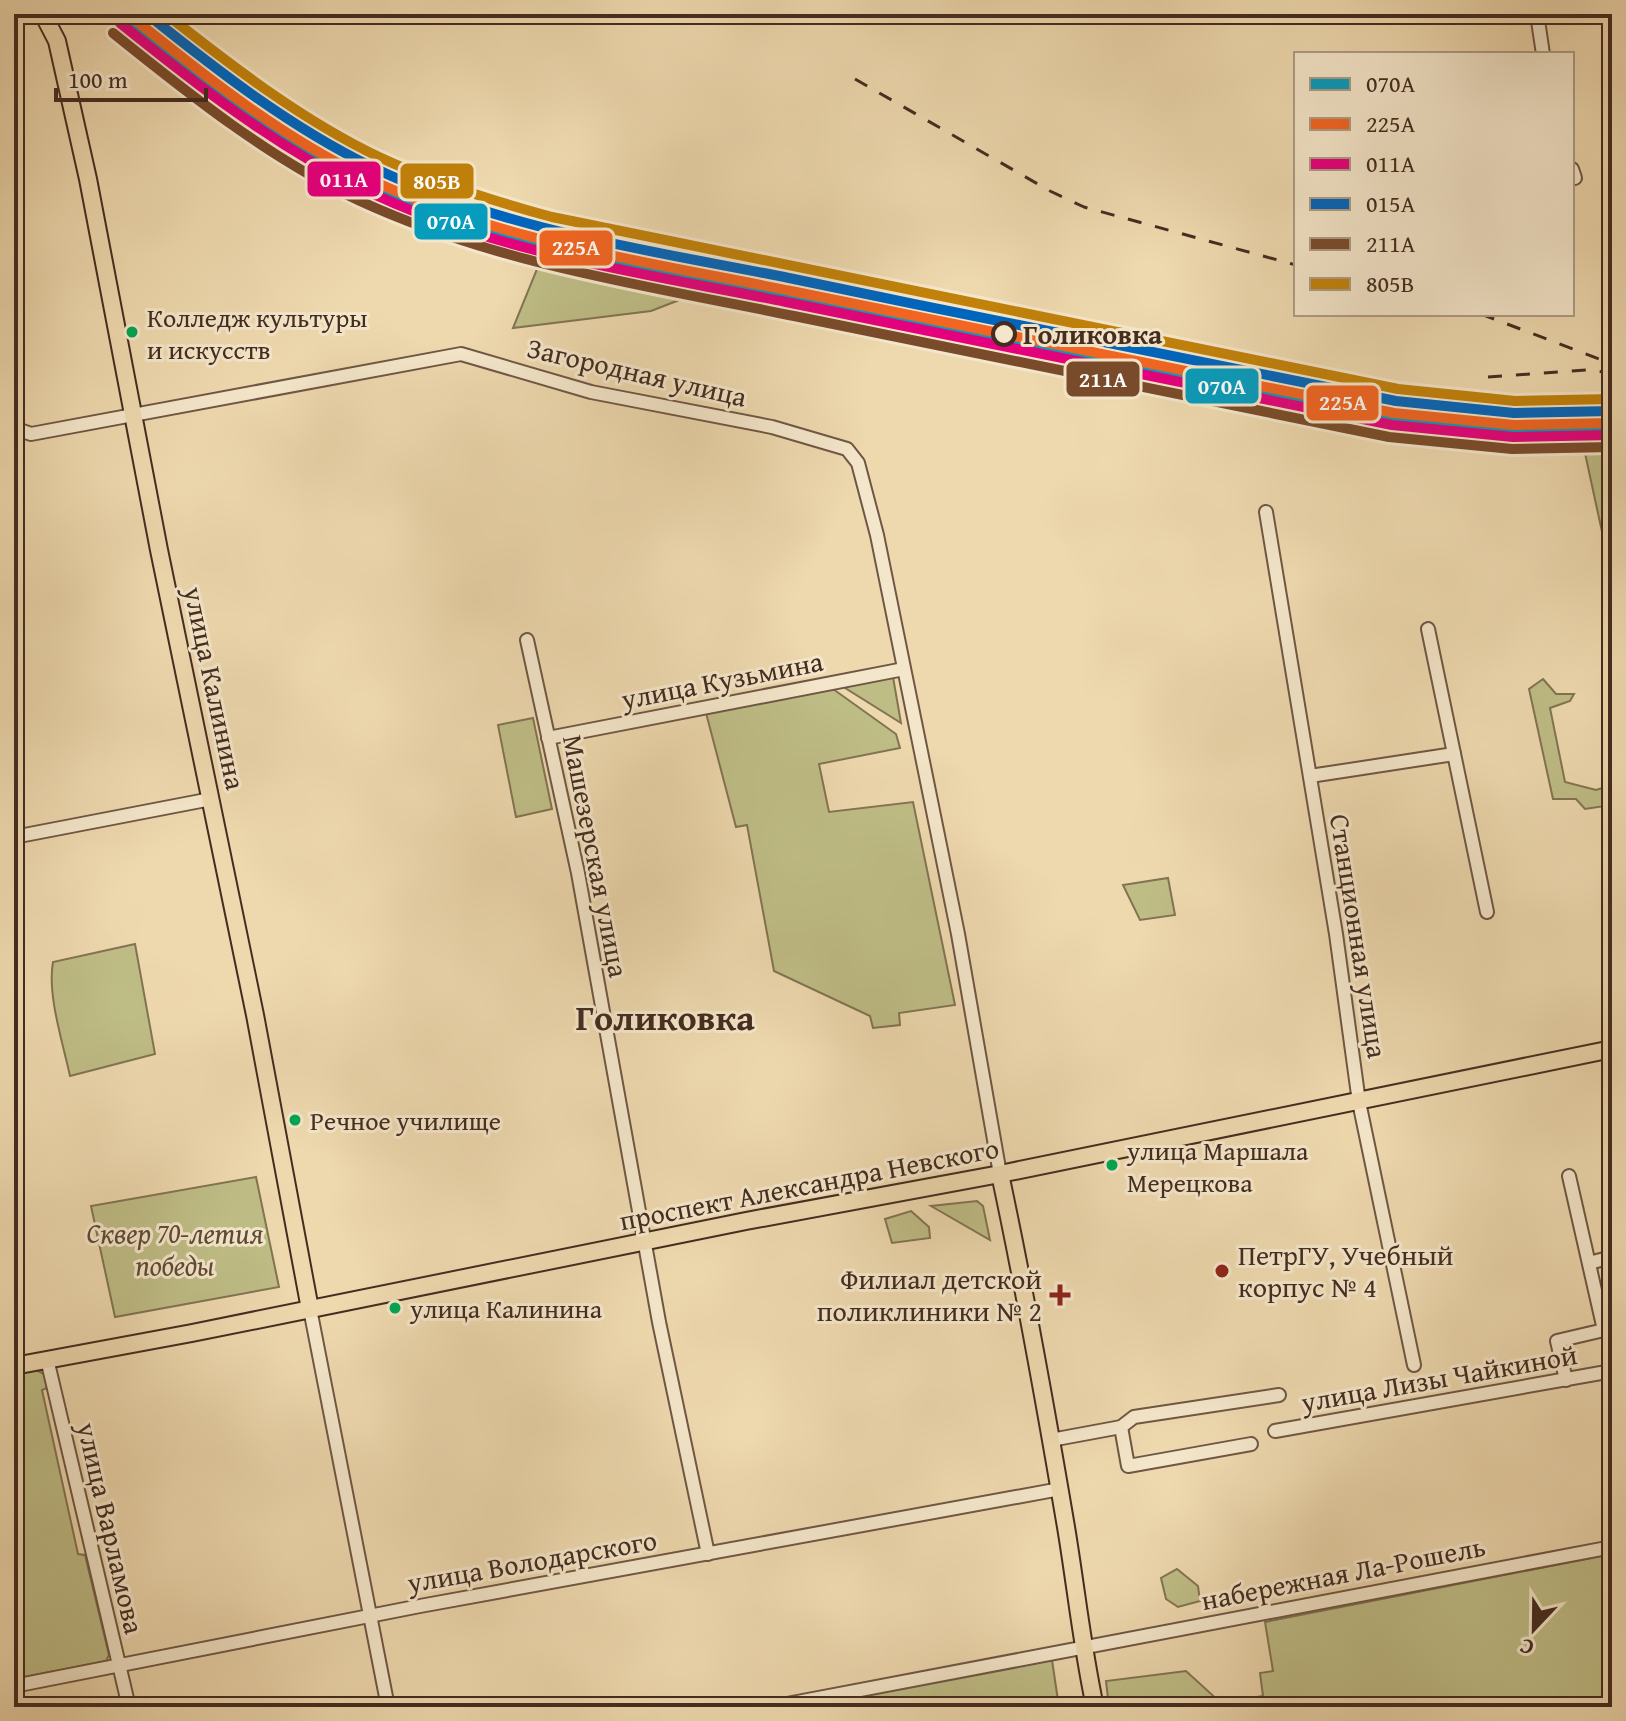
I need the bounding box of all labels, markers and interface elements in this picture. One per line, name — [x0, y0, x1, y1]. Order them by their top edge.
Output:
scale bar — [56, 52, 206, 102]
legend — [1294, 52, 1574, 316]
text: 100 m — [68, 62, 128, 97]
text: 070А — [1366, 66, 1416, 101]
text: 225А — [1366, 106, 1416, 141]
text: 011А — [1366, 146, 1416, 181]
line badge: 011А — [306, 160, 382, 198]
line badge: 805В — [399, 162, 475, 200]
text: 011А — [320, 163, 368, 195]
text: 805В — [413, 165, 461, 197]
text: 015А — [1366, 186, 1416, 221]
line badge: 070А — [413, 202, 489, 241]
text: 070А — [427, 205, 475, 237]
text: 211А — [1366, 226, 1416, 261]
line badge: 225А — [538, 229, 614, 267]
text: 225А — [552, 231, 600, 263]
text: 805В — [1366, 266, 1414, 301]
place label: Колледж культуры и искусств — [147, 298, 367, 369]
place label: Голиковка — [1023, 313, 1163, 354]
marker: Голиковка — [992, 322, 1016, 346]
marker: Колледж культуры и искусств — [124, 324, 140, 340]
street label: Загородная улица — [523, 326, 752, 417]
line badge: 211А — [1065, 360, 1141, 398]
text: 211А — [1079, 363, 1127, 395]
line badge: 070А — [1184, 367, 1260, 405]
text: 070А — [1198, 370, 1246, 402]
line badge: 225А — [1305, 384, 1380, 422]
text: 225А — [1319, 386, 1367, 418]
street label: улица Калинина — [174, 582, 257, 794]
street label: улица Кузьмина — [616, 640, 827, 719]
street label: Машезерская улица — [553, 731, 640, 981]
street label: Станционная улица — [1320, 811, 1399, 1062]
district label: Голиковка — [575, 990, 755, 1043]
place label: Речное училище — [310, 1101, 501, 1140]
marker: Речное училище — [287, 1112, 303, 1128]
street label: проспект Александра Невского — [616, 1127, 1002, 1240]
place label: улица Маршала Мерецкова — [1126, 1131, 1309, 1202]
marker: улица Маршала Мерецкова — [1104, 1157, 1120, 1173]
park label: Сквер 70-летия победы — [87, 1212, 264, 1285]
place label: ПетрГУ, Учебный корпус № 4 — [1238, 1234, 1453, 1307]
place label: Филиал детской поликлиники № 2 — [817, 1258, 1042, 1331]
marker: ПетрГУ, Учебный корпус № 4 — [1213, 1262, 1231, 1280]
marker: Филиал детской поликлиники № 2 — [1049, 1284, 1071, 1306]
place label: улица Калинина — [409, 1289, 603, 1328]
marker: улица Калинина — [387, 1300, 403, 1316]
street label: улица Лизы Чайкиной — [1297, 1333, 1580, 1422]
street label: улица Варламова — [67, 1417, 156, 1638]
street label: улица Володарского — [403, 1518, 660, 1603]
street label: набережная Ла-Рошель — [1197, 1525, 1489, 1620]
north arrow — [1494, 1589, 1574, 1669]
text: С — [1515, 1630, 1538, 1665]

